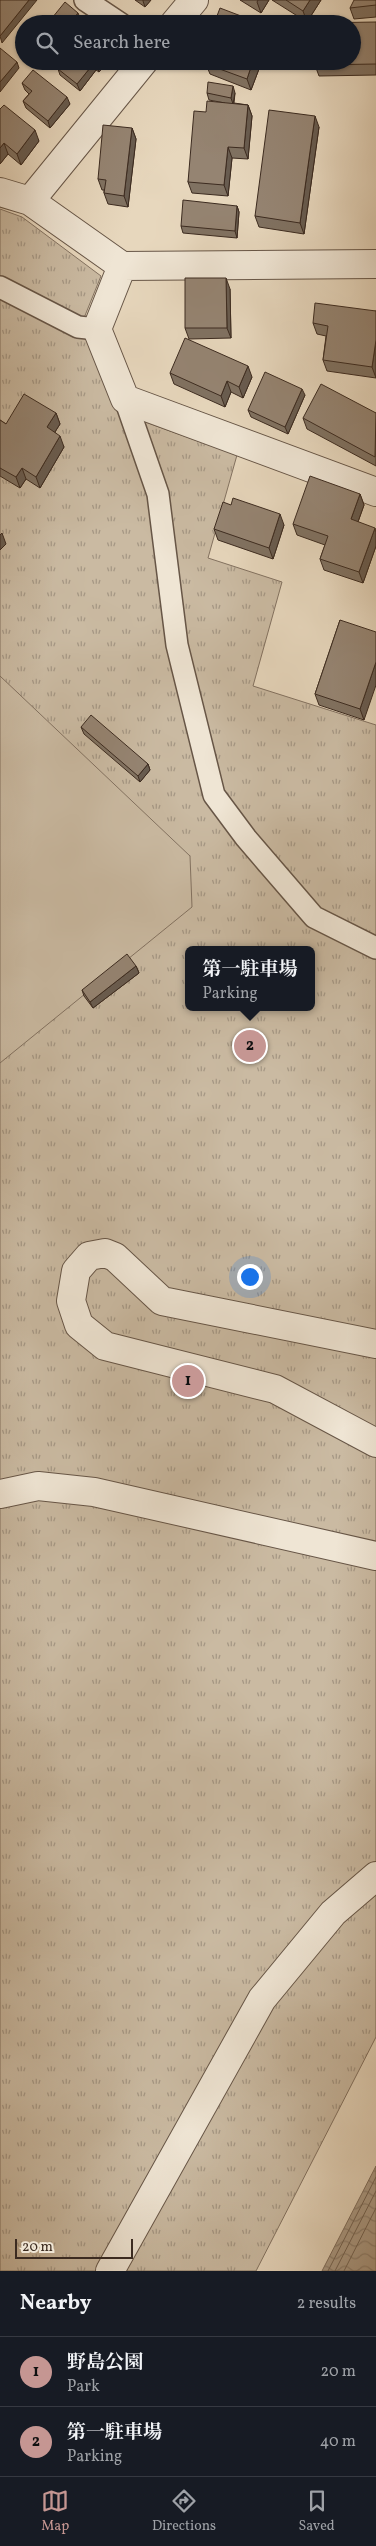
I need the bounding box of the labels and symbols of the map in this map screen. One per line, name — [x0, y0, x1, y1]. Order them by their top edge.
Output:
pin: 2 — [234, 1027, 266, 1065]
your location — [237, 1264, 263, 1290]
pin: 1 — [172, 1362, 204, 1400]
scale bar — [15, 2236, 132, 2259]

